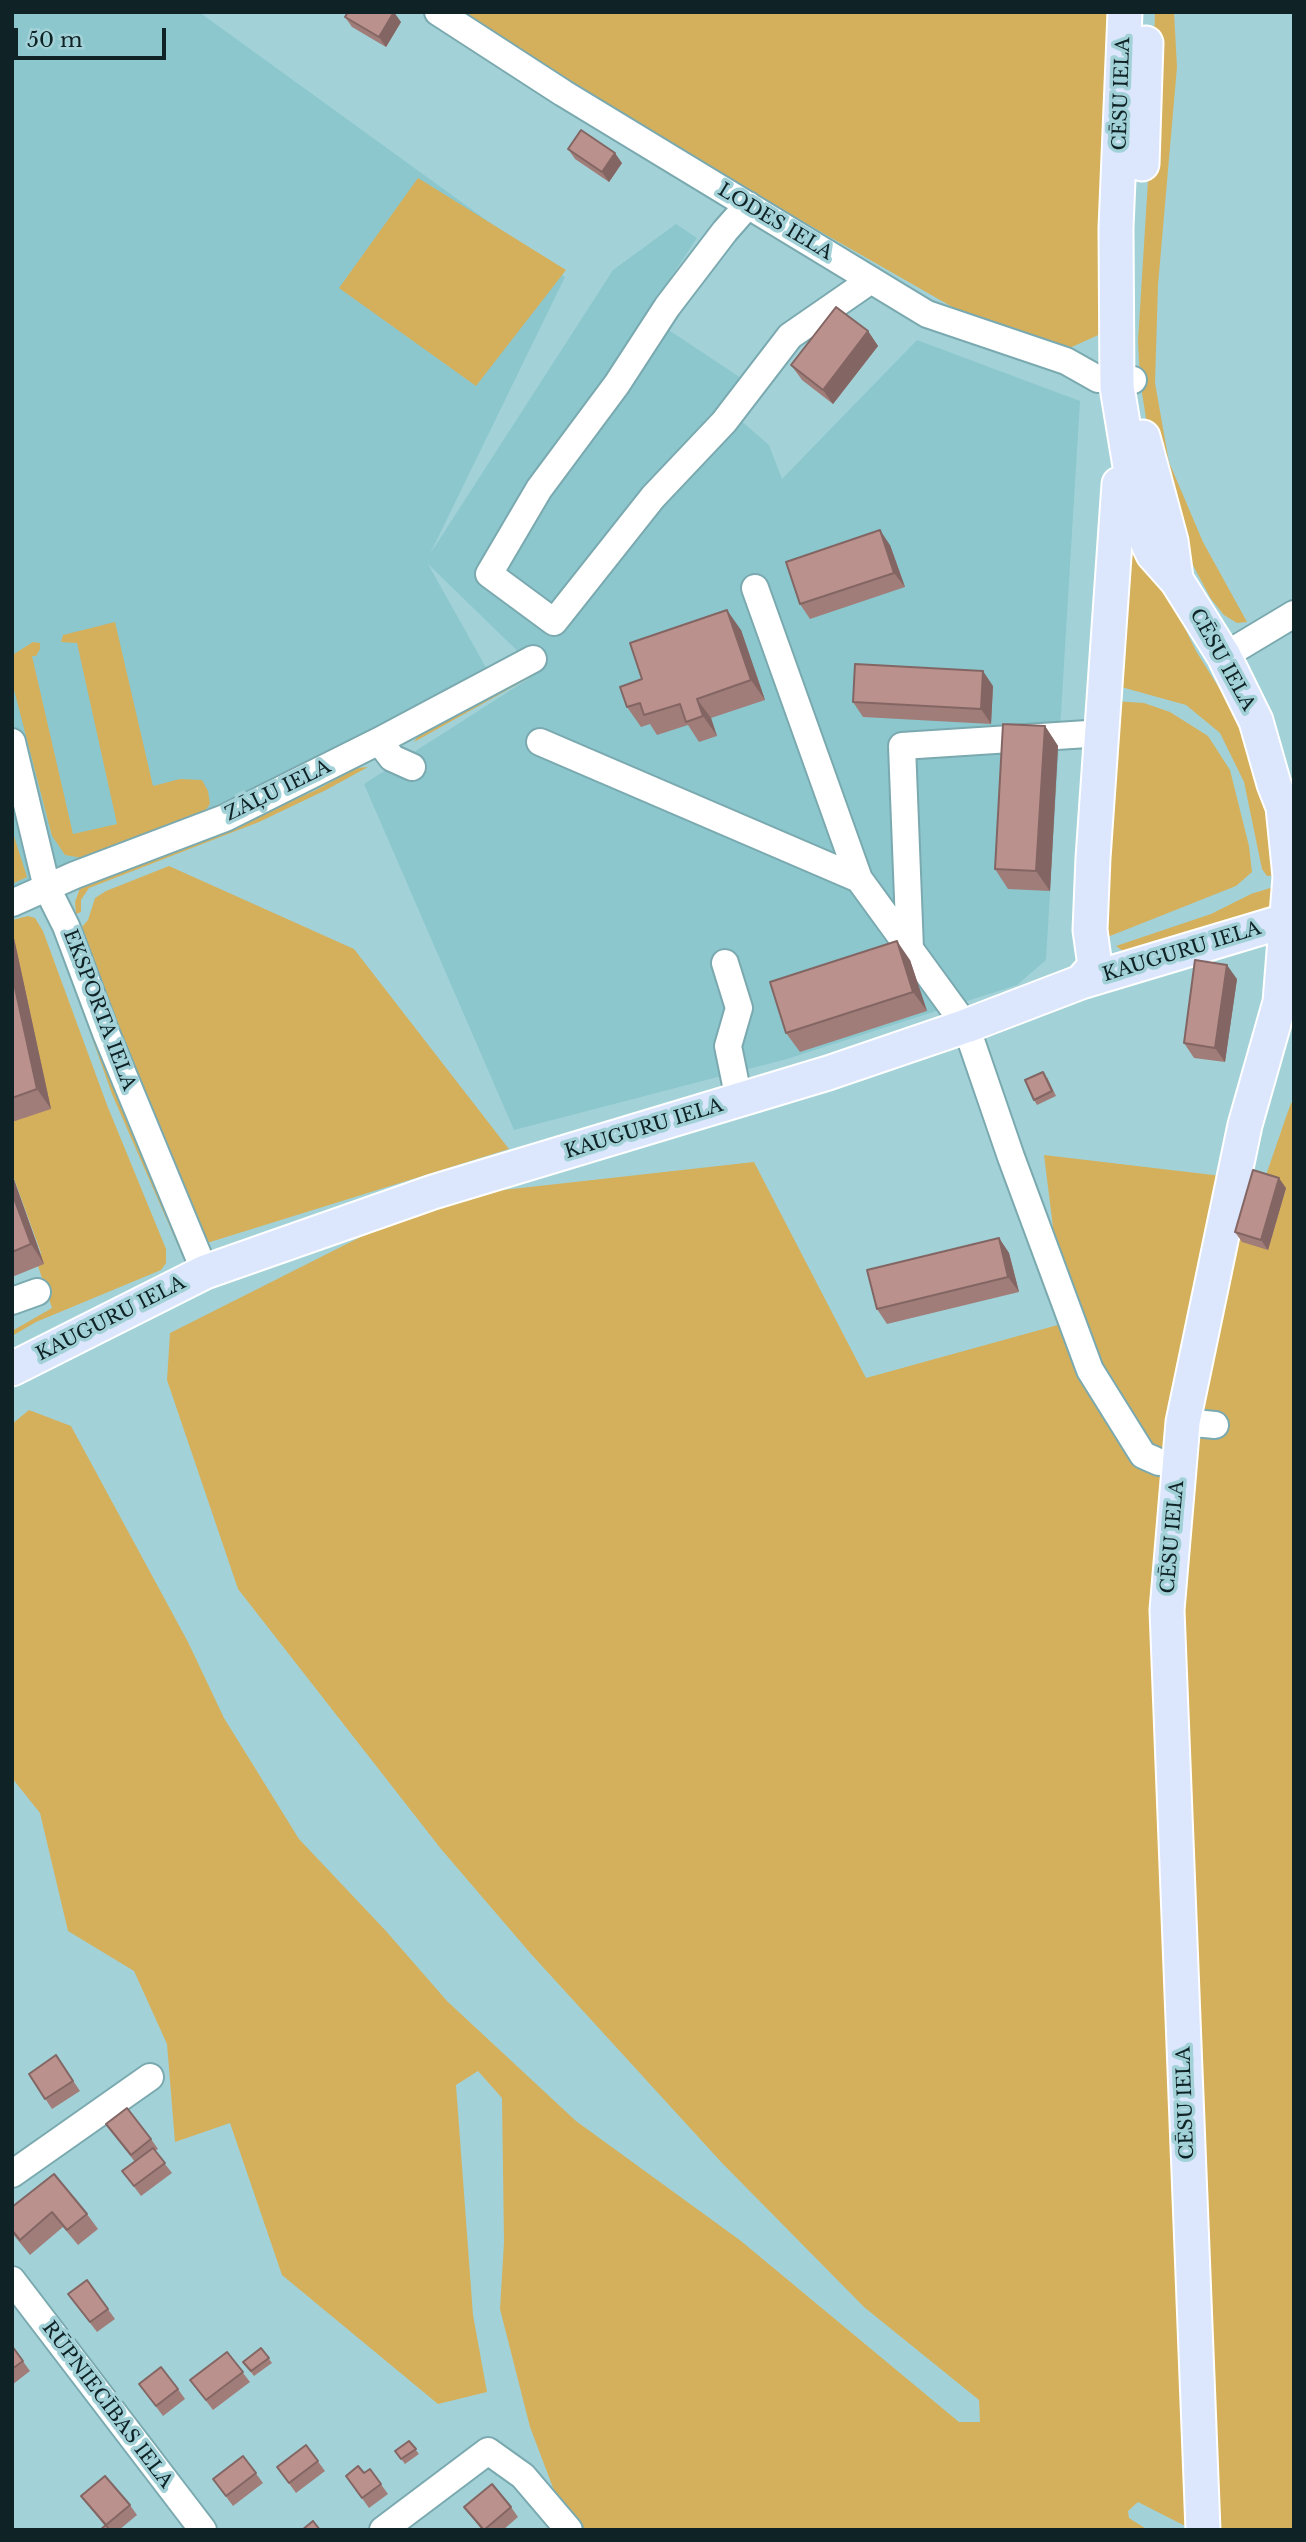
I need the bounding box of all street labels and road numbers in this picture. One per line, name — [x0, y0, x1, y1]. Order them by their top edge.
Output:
street label: CĒSU IELA — [1109, 37, 1135, 151]
street label: LODES IELA — [714, 179, 836, 265]
street label: CĒSU IELA — [1185, 605, 1259, 715]
street label: ZĀĻU IELA — [221, 756, 335, 826]
street label: KAUGURU IELA — [1100, 917, 1264, 987]
street label: EKSPORTA IELA — [58, 926, 140, 1094]
street label: KAUGURU IELA — [562, 1094, 726, 1164]
street label: KAUGURU IELA — [33, 1272, 189, 1366]
street label: CĒSU IELA — [1157, 1480, 1189, 1594]
street label: CĒSU IELA — [1173, 2046, 1199, 2160]
street label: RŪPNIECĪBAS IELA — [37, 2317, 177, 2493]

